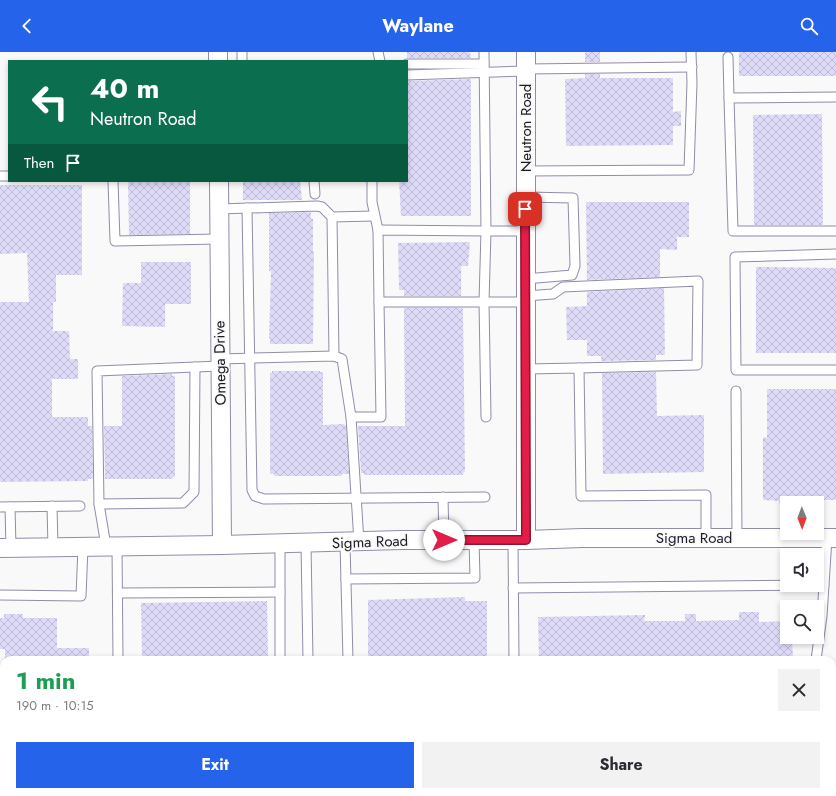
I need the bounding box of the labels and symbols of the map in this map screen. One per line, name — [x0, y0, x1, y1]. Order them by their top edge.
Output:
street label: Neutron Road — [515, 84, 537, 172]
pin — [508, 192, 542, 226]
street label: Omega Drive — [208, 320, 232, 406]
north arrow — [780, 496, 824, 540]
position arrow — [423, 519, 465, 561]
street label: Sigma Road — [656, 527, 732, 549]
street label: Sigma Road — [331, 530, 409, 554]

